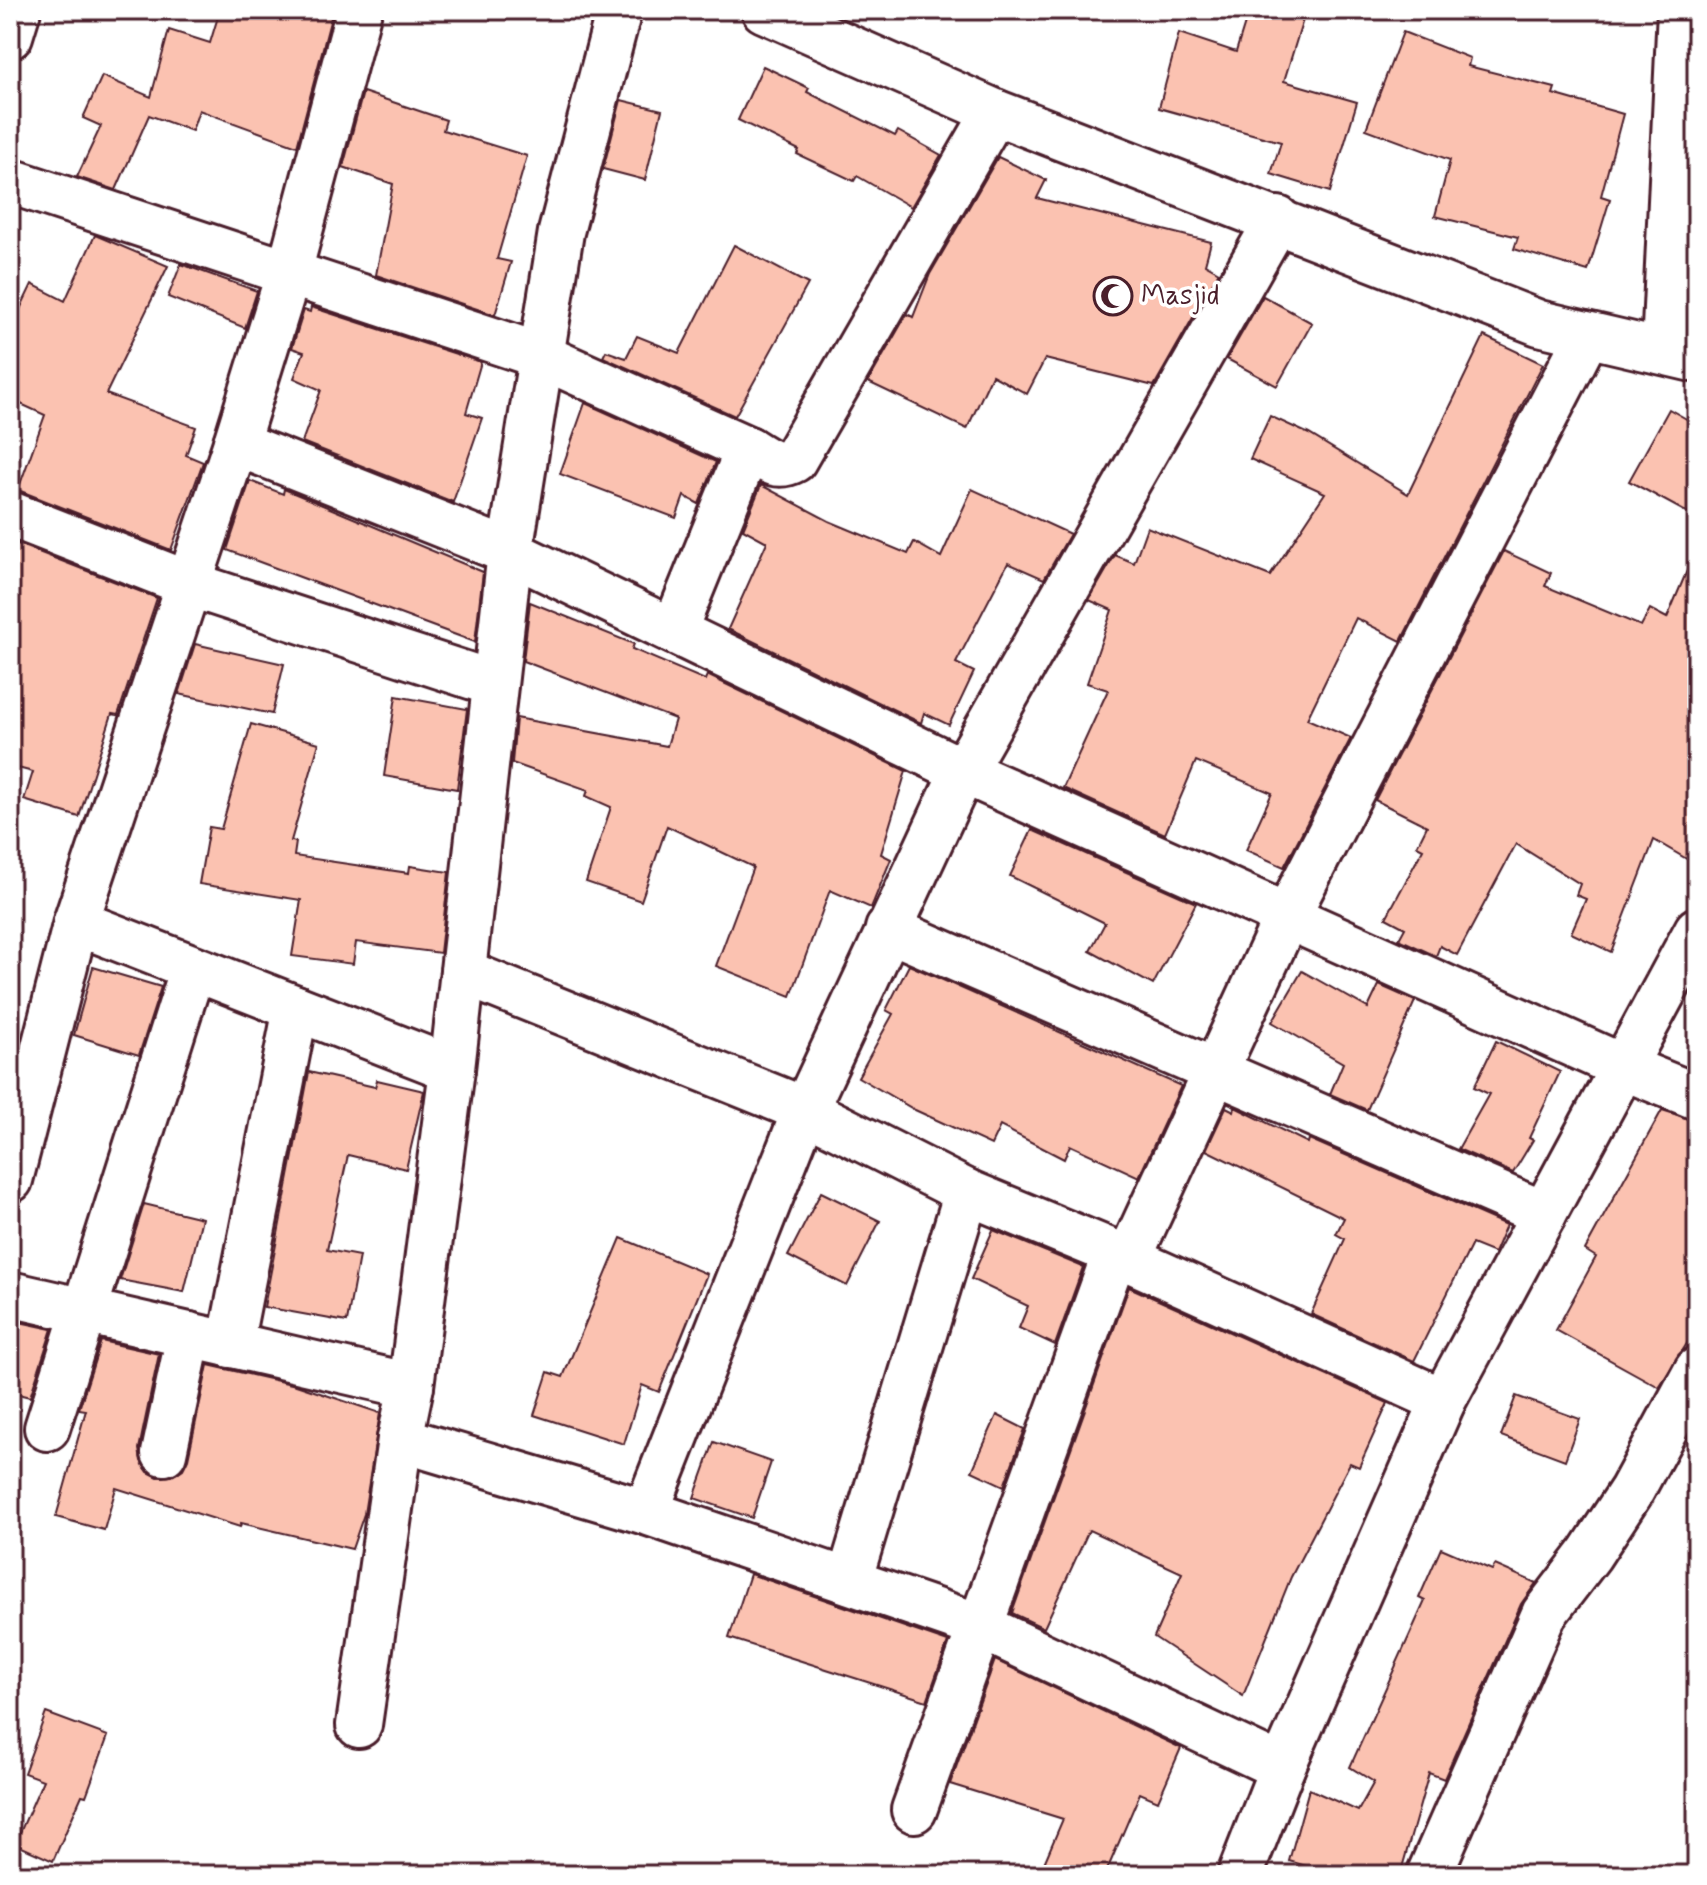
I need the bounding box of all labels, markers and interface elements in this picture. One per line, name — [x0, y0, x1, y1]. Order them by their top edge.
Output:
mosque icon: Masjid — [1092, 275, 1134, 317]
place label: Masjid — [1141, 278, 1220, 315]

